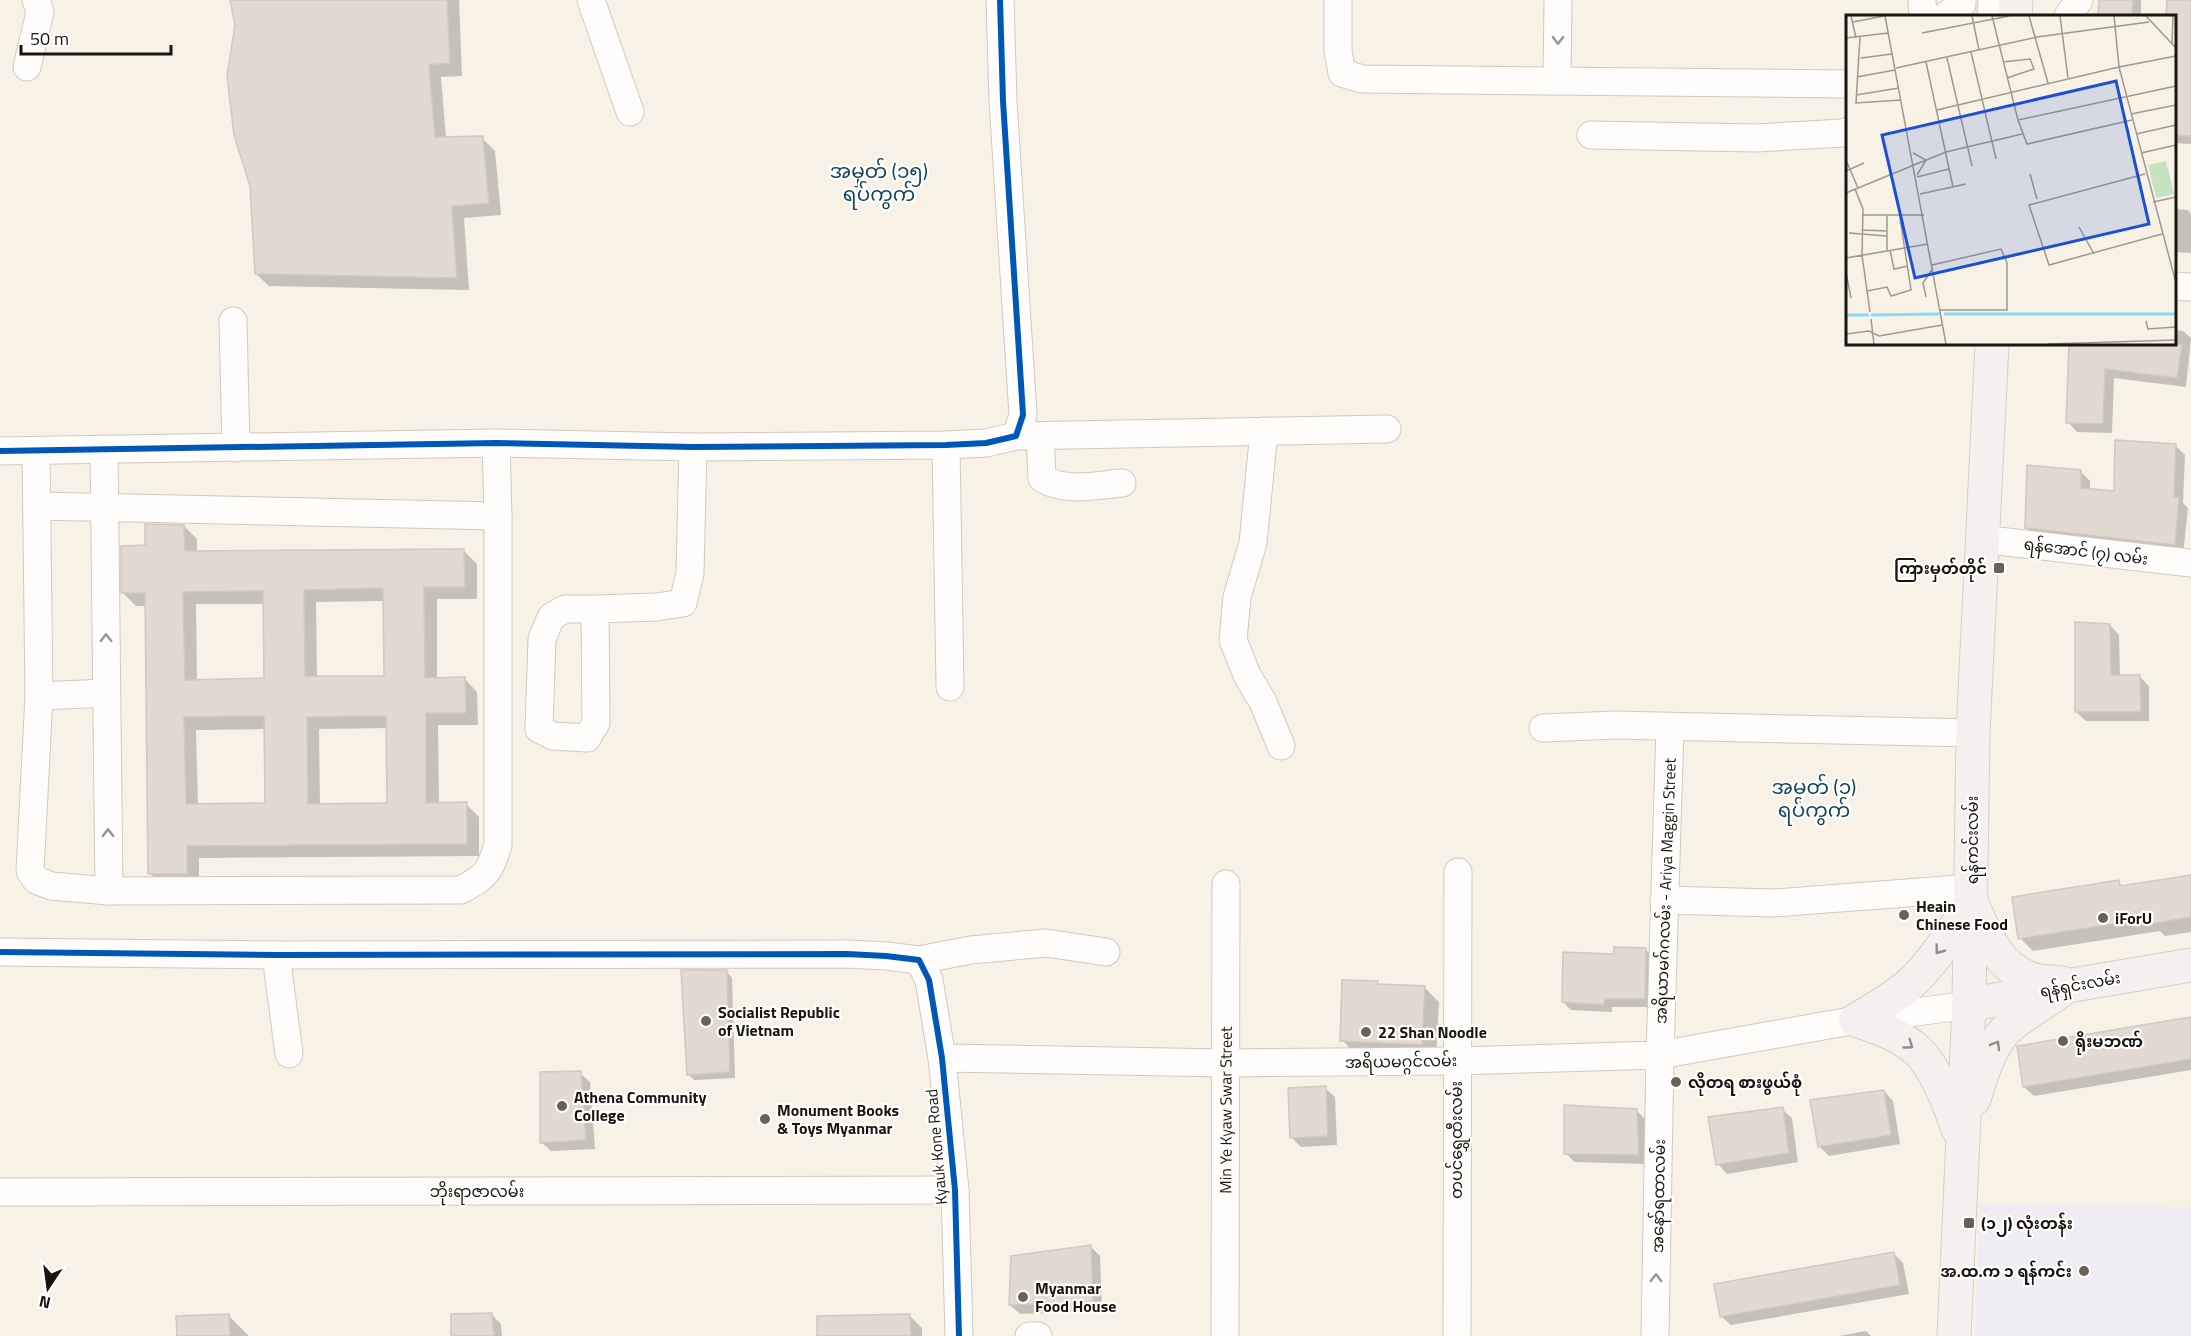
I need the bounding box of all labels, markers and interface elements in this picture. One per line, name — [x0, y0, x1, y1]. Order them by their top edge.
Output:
inset map — [1846, 15, 2176, 345]
scale bar — [21, 18, 171, 56]
text: 50 m — [30, 25, 69, 52]
one-way arrow — [1551, 36, 1564, 45]
district label: အမှတ် (၁၅) ရပ်ကွက် — [830, 155, 928, 210]
street label: ရန်အောင် (၇) လမ်း — [2022, 531, 2149, 573]
place label: ကြားမှတ်တိုင် — [1894, 556, 1987, 582]
marker: ကြားမှတ်တိုင် — [1992, 561, 2006, 575]
one-way arrow — [100, 633, 112, 642]
street label: အရိယာမဂ်ဂလမ်း - Ariya Maggin Street — [1648, 757, 1684, 1025]
district label: အမှတ် (၁) ရပ်ကွက် — [1772, 771, 1856, 826]
street label: ရန်ကင်းလမ်း — [1960, 796, 1986, 884]
one-way arrow — [102, 828, 114, 837]
place label: Heain Chinese Food — [1916, 894, 2008, 936]
place label: iForU — [2115, 906, 2152, 930]
marker: Heain Chinese Food — [1897, 908, 1911, 922]
marker: iForU — [2096, 911, 2110, 925]
one-way arrow — [1936, 944, 1947, 955]
street label: ရန်ရှင်းလမ်း — [2038, 965, 2123, 1006]
place label: Socialist Republic of Vietnam — [718, 1000, 840, 1042]
marker: Socialist Republic of Vietnam — [699, 1014, 713, 1028]
place label: 22 Shan Noodle — [1378, 1020, 1487, 1044]
marker: 22 Shan Noodle — [1359, 1025, 1373, 1039]
street label: Min Ye Kyaw Swar Street — [1213, 1026, 1238, 1194]
place label: ရိုးမဘဏ် — [2075, 1029, 2143, 1055]
marker: ရိုးမဘဏ် — [2056, 1034, 2070, 1048]
one-way arrow — [1902, 1037, 1913, 1048]
one-way arrow — [1989, 1041, 2000, 1052]
street label: အရိယမဂ္ဂင်လမ်း — [1345, 1048, 1457, 1076]
place label: လိုတရ စားဖွယ်စုံ — [1688, 1070, 1802, 1096]
marker: လိုတရ စားဖွယ်စုံ — [1669, 1075, 1683, 1089]
street label: တပင်ရွှေထီးလမ်း — [1444, 1081, 1470, 1199]
place label: Athena Community College — [574, 1085, 706, 1127]
street label: Kyauk Kone Road — [919, 1088, 953, 1206]
place label: Monument Books & Toys Myanmar — [777, 1098, 899, 1140]
marker: Athena Community College — [555, 1099, 569, 1113]
marker: Monument Books & Toys Myanmar — [758, 1112, 772, 1126]
street label: အနော်ရထာလမ်း — [1645, 1139, 1673, 1253]
street label: ဘိုးရာဇာလမ်း — [430, 1179, 524, 1206]
place label: (၁၂) လုံးတန်း — [1981, 1211, 2073, 1237]
marker: (၁၂) လုံးတန်း — [1962, 1216, 1976, 1230]
north arrow — [18, 1258, 78, 1318]
place label: အ.ထ.က ၁ ရန်ကင်း — [1940, 1259, 2072, 1285]
marker: အ.ထ.က ၁ ရန်ကင်း — [2077, 1264, 2091, 1278]
one-way arrow — [1650, 1273, 1663, 1282]
place label: Myanmar Food House — [1035, 1276, 1116, 1318]
text: N — [37, 1290, 53, 1316]
marker: Myanmar Food House — [1016, 1290, 1030, 1304]

